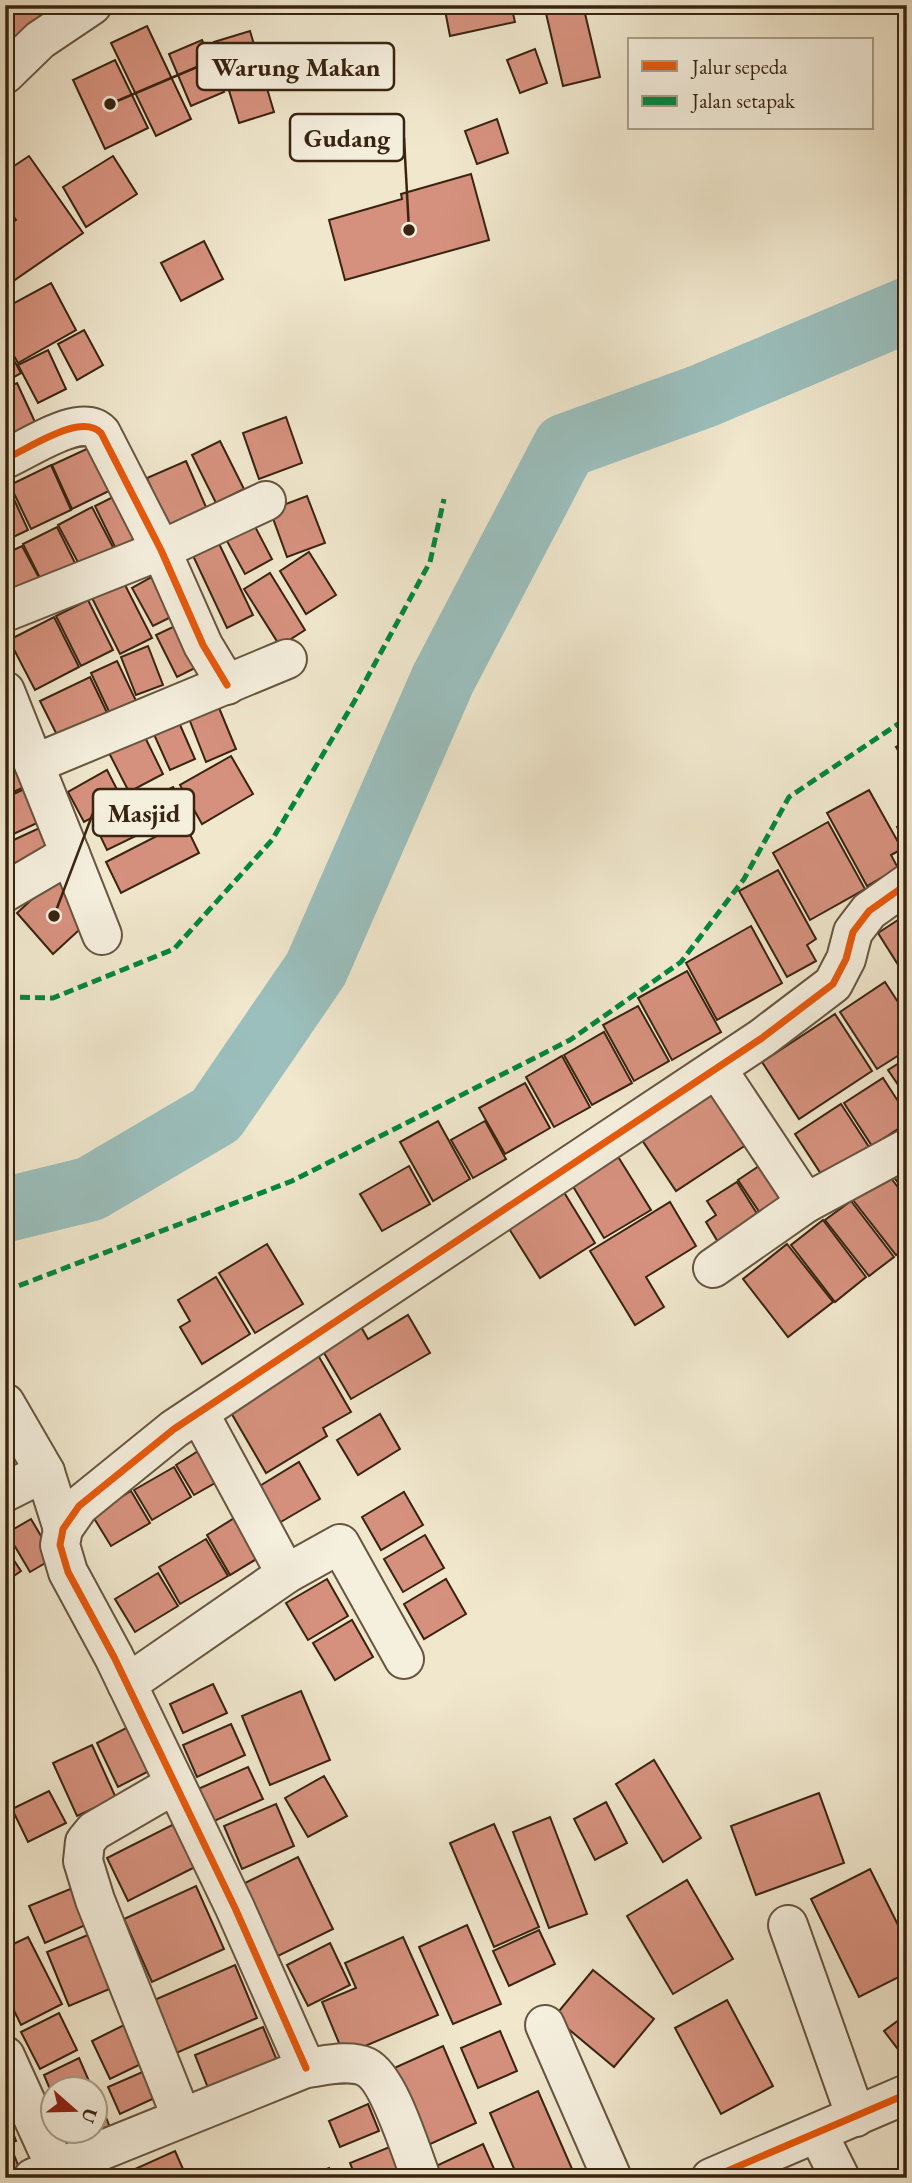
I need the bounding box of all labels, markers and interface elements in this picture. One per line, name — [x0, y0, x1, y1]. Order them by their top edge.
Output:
legend — [628, 38, 874, 130]
callout: Warung Makan — [197, 43, 394, 90]
text: Warung Makan — [211, 50, 381, 84]
text: Jalur sepeda — [690, 53, 788, 80]
text: Jalan setapak — [690, 87, 796, 114]
callout: Gudang — [290, 114, 404, 161]
text: Gudang — [304, 121, 391, 155]
callout: Masjid — [93, 789, 194, 836]
text: Masjid — [107, 796, 181, 830]
north arrow — [38, 2074, 108, 2144]
text: U — [75, 2105, 104, 2127]

